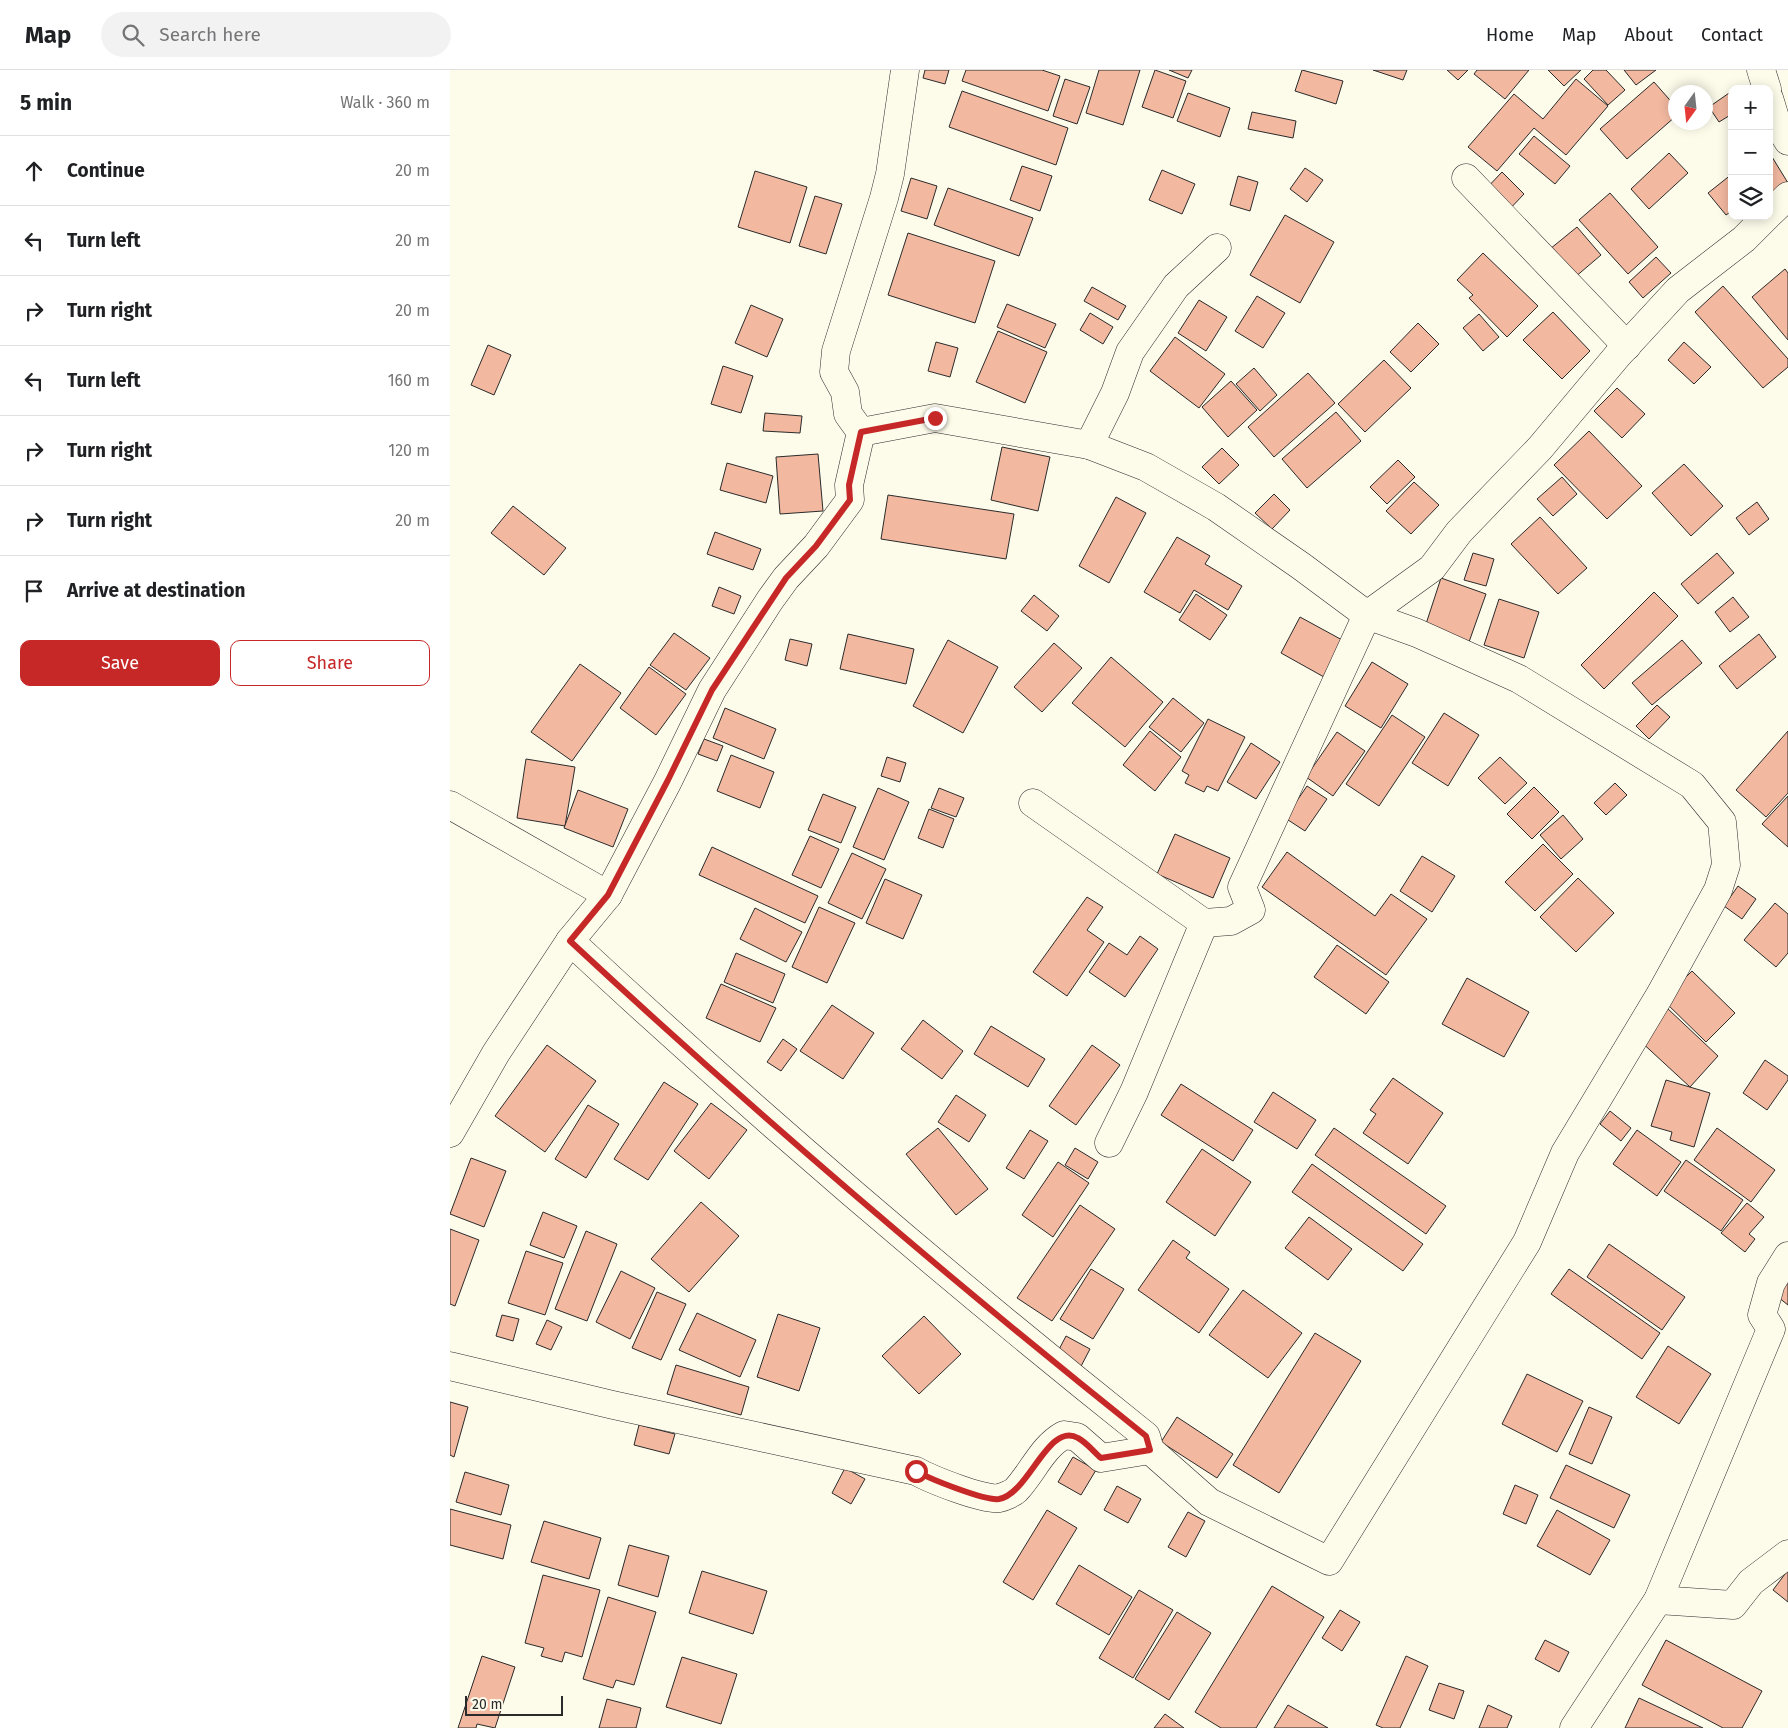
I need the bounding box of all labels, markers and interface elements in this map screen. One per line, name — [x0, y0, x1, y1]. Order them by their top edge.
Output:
search box — [101, 12, 451, 57]
text: Map — [25, 21, 71, 49]
icon: search — [119, 21, 147, 49]
text: Search here — [159, 23, 261, 46]
text: Home — [1486, 24, 1534, 46]
text: Map — [1562, 24, 1596, 46]
text: About — [1624, 24, 1673, 46]
text: Contact — [1701, 24, 1763, 46]
north arrow — [1668, 85, 1713, 130]
map controls — [1728, 85, 1773, 220]
button: + — [1728, 85, 1773, 130]
text: 5 min — [20, 90, 72, 116]
text: Walk · 360 m — [340, 93, 430, 112]
button: − — [1728, 130, 1773, 175]
icon: ahead — [20, 157, 48, 185]
text: Continue — [67, 159, 145, 182]
text: 20 m — [395, 161, 430, 180]
button: layers — [1728, 175, 1773, 220]
icon: left — [20, 227, 48, 255]
text: Turn left — [67, 229, 141, 252]
text: 20 m — [395, 231, 430, 250]
icon: right — [20, 297, 48, 325]
text: Turn right — [67, 299, 152, 322]
text: 20 m — [395, 301, 430, 320]
icon: left — [20, 367, 48, 395]
text: Turn left — [67, 369, 141, 392]
text: 160 m — [388, 371, 430, 390]
route end — [924, 407, 947, 430]
icon: right — [20, 437, 48, 465]
text: Turn right — [67, 439, 152, 462]
text: 120 m — [388, 441, 430, 460]
icon: right — [20, 507, 48, 535]
text: Turn right — [67, 509, 152, 532]
text: 20 m — [395, 511, 430, 530]
icon: arrive — [20, 577, 48, 605]
text: Arrive at destination — [67, 579, 246, 602]
button: Save — [20, 640, 220, 686]
button: Share — [230, 640, 430, 686]
route start — [905, 1460, 928, 1483]
scale bar — [465, 1693, 562, 1716]
text: 20 m — [472, 1696, 502, 1713]

